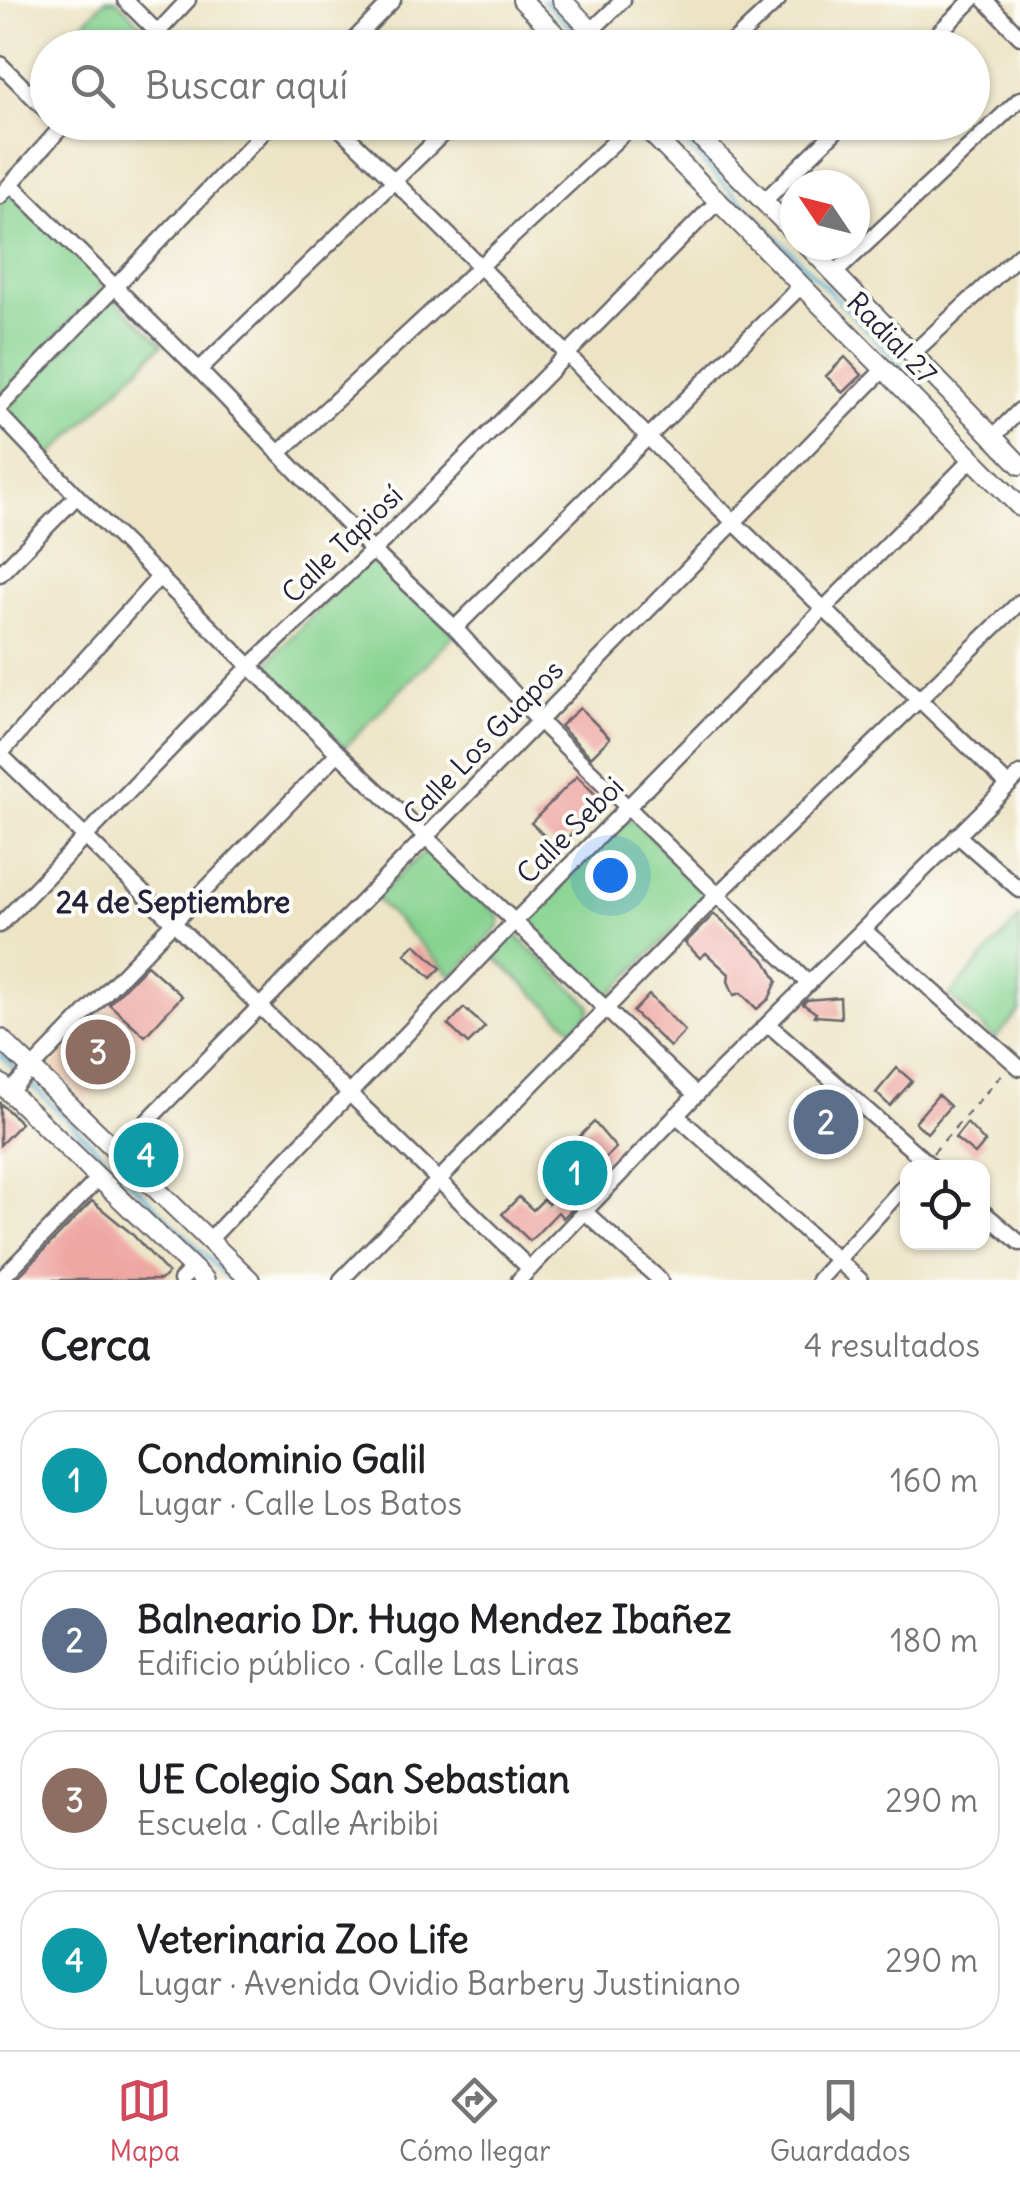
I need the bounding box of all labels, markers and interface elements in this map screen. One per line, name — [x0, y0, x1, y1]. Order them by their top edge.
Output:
search box — [30, 30, 990, 140]
icon: search — [65, 58, 120, 113]
text: Buscar aquí — [145, 62, 348, 109]
north arrow — [780, 170, 870, 260]
street label: Radial 27 — [839, 284, 945, 392]
street label: Calle Tapiosí — [274, 477, 410, 611]
street label: Calle Los Guapos — [395, 652, 571, 832]
street label: Calle Seboi — [509, 769, 631, 891]
your location — [585, 850, 636, 901]
district label: 24 de Septiembre — [56, 883, 290, 921]
pin: 3 — [66, 1014, 130, 1090]
pin: 2 — [794, 1084, 858, 1160]
pin: 4 — [114, 1118, 178, 1192]
pin: 1 — [542, 1136, 608, 1210]
map controls — [900, 1160, 990, 1250]
button: locate — [900, 1160, 990, 1250]
text: Cerca — [40, 1319, 151, 1371]
text: 4 resultados — [804, 1325, 980, 1366]
text: Condominio Galil — [137, 1436, 426, 1483]
text: 1 — [68, 1460, 81, 1501]
text: 160 m — [890, 1460, 978, 1501]
text: Lugar · Calle Los Batos — [137, 1483, 462, 1524]
text: Balneario Dr. Hugo Mendez Ibañez — [137, 1596, 732, 1643]
text: 2 — [66, 1620, 83, 1661]
text: 180 m — [890, 1620, 978, 1661]
text: Edificio público · Calle Las Liras — [137, 1643, 579, 1684]
text: UE Colegio San Sebastian — [137, 1756, 570, 1803]
text: 3 — [65, 1780, 84, 1821]
text: 290 m — [885, 1780, 978, 1821]
text: Escuela · Calle Aribibi — [137, 1803, 439, 1844]
text: Veterinaria Zoo Life — [137, 1916, 469, 1963]
text: 4 — [65, 1940, 84, 1981]
text: 290 m — [885, 1940, 978, 1981]
text: Lugar · Avenida Ovidio Barbery Justiniano — [137, 1963, 741, 2004]
tab: Mapa — [110, 2073, 180, 2169]
tab: Cómo llegar — [399, 2073, 551, 2169]
tab: Guardados — [770, 2073, 910, 2169]

